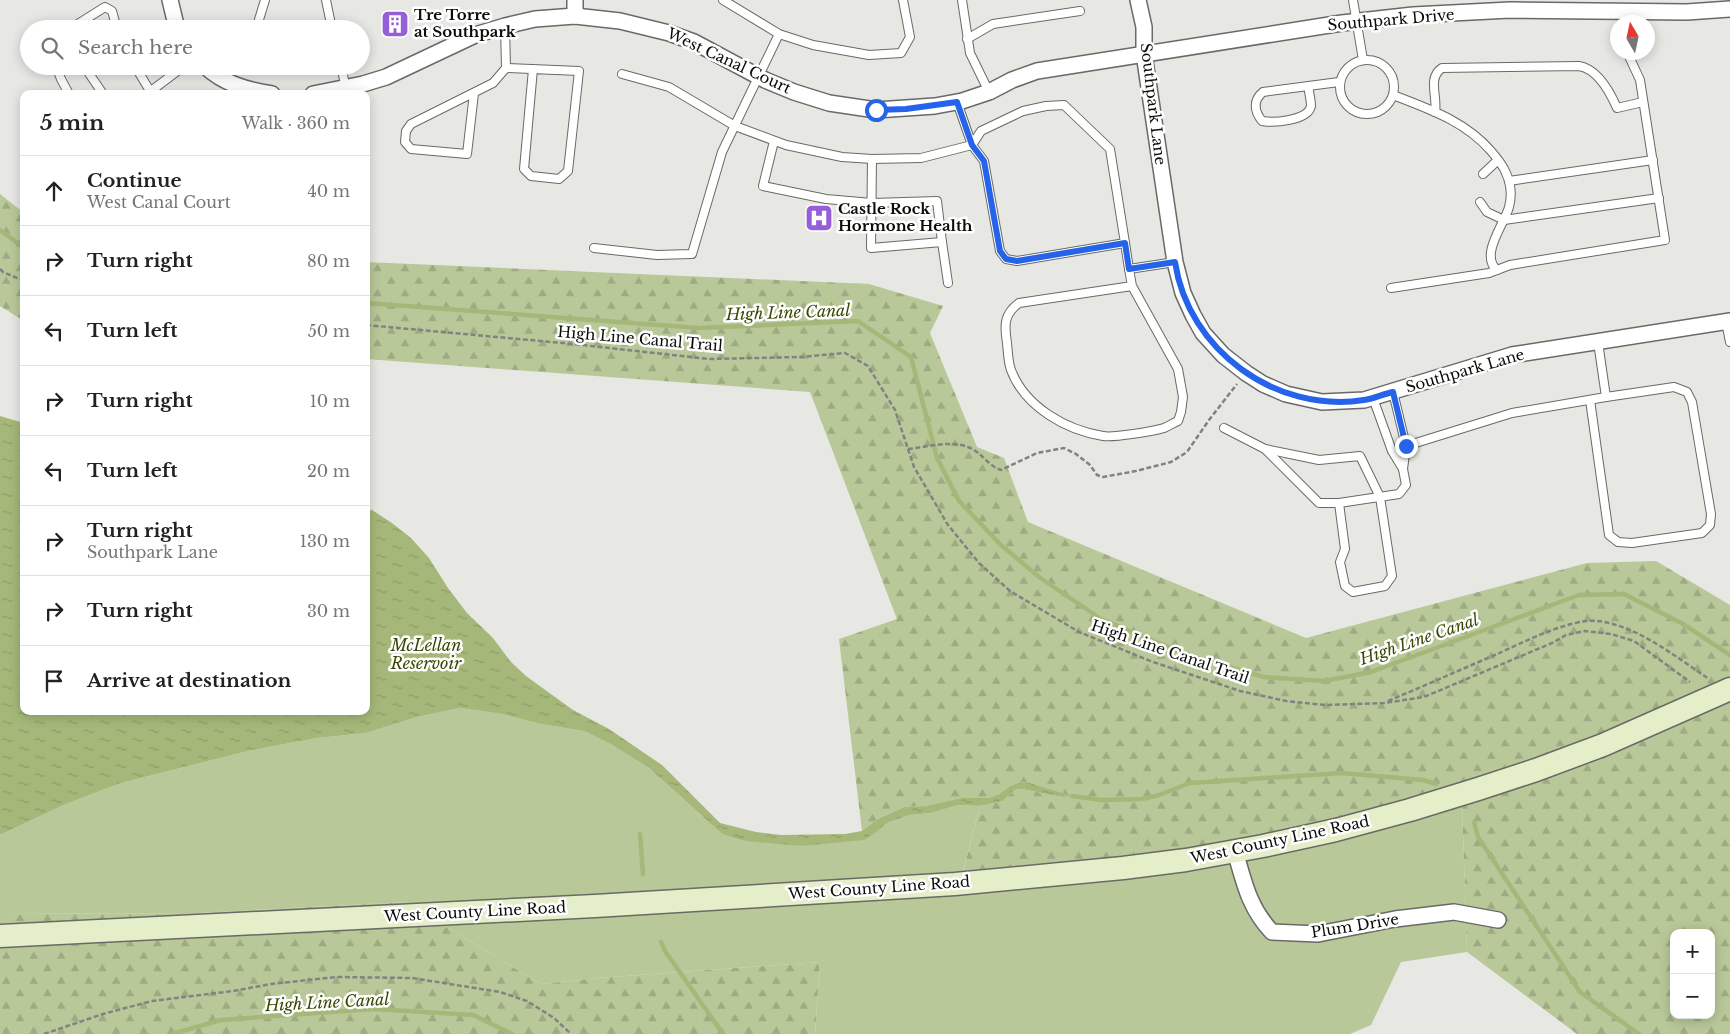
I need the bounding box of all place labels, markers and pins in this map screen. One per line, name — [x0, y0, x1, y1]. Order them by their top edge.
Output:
place label: Tre Torre at Southpark — [414, 5, 517, 41]
building icon: Tre Torre at Southpark — [380, 9, 410, 39]
place label: Castle Rock Hormone Health — [838, 199, 973, 235]
hospital icon: Castle Rock Hormone Health — [804, 203, 834, 233]

